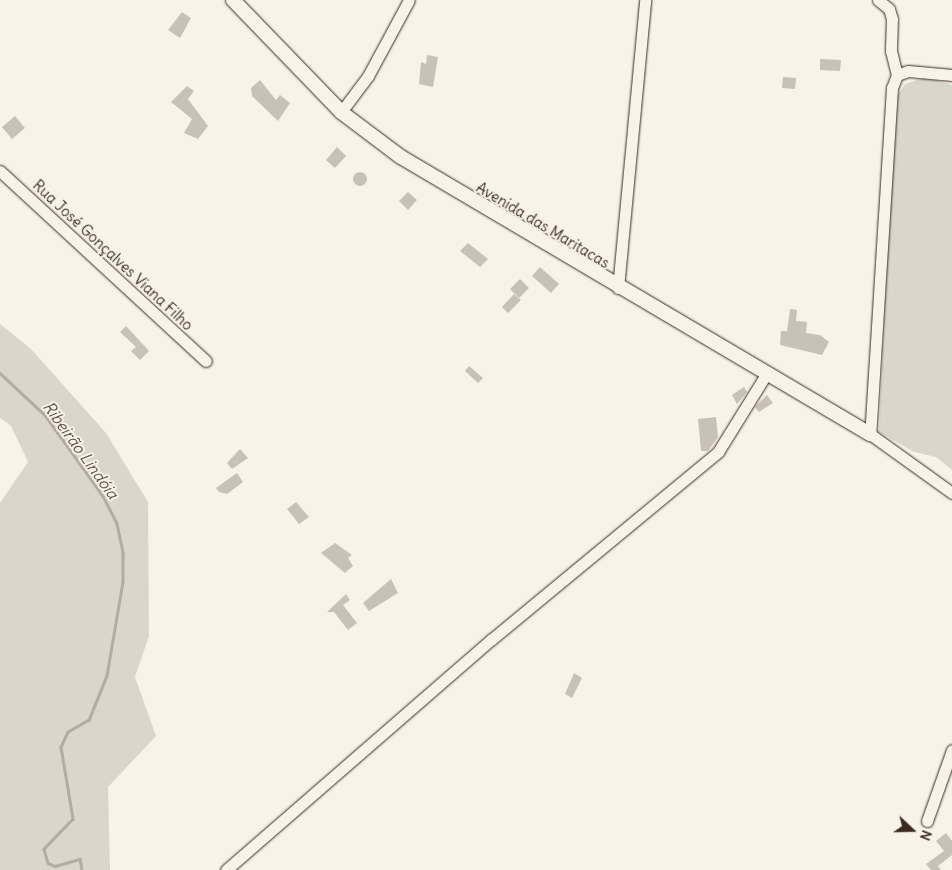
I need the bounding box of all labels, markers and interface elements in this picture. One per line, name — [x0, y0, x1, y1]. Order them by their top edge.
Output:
street label: Rua José Gonçalves Viana Filho — [29, 176, 197, 334]
street label: Avenida das Maritacas — [473, 178, 613, 272]
water label: Ribeirão Lindóia — [39, 398, 123, 502]
north arrow — [887, 805, 937, 855]
text: N — [916, 828, 936, 843]

